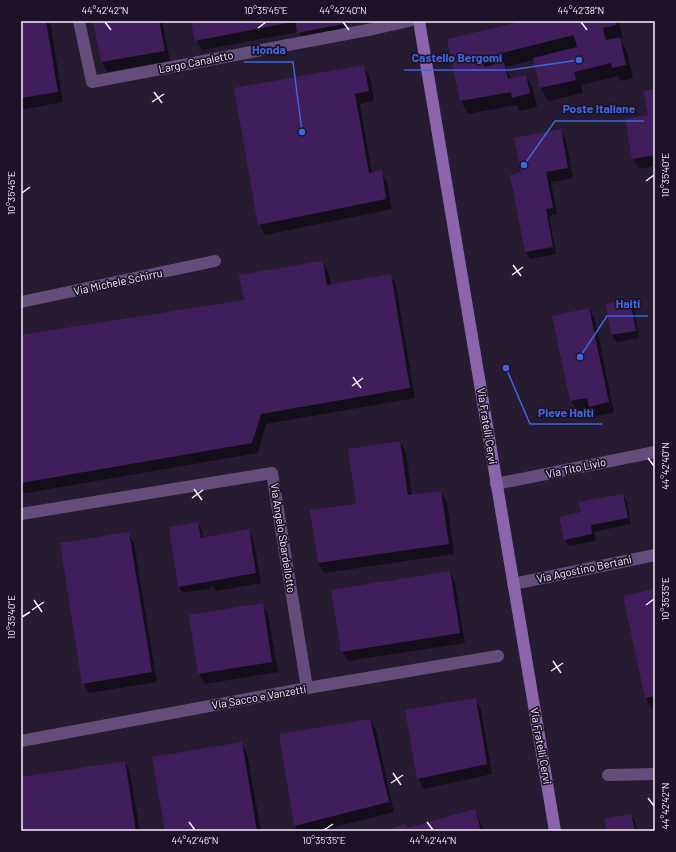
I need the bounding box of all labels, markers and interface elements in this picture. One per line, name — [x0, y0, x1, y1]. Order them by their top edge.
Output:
text: 44°42'42"N — [81, 4, 129, 16]
text: 10°35'45"E — [244, 4, 288, 16]
text: 44°42'40"N — [319, 4, 367, 16]
text: 44°42'38"N — [558, 4, 604, 16]
callout: Honda — [244, 38, 293, 62]
text: Honda — [252, 42, 286, 56]
callout: Castello Bergomi — [404, 46, 510, 70]
street label: Largo Canaletto — [157, 48, 234, 75]
text: Castello Bergomi — [412, 50, 502, 64]
callout: Poste Italiane — [555, 97, 644, 121]
text: Poste Italiane — [563, 101, 636, 115]
text: 10°35'40"E — [659, 153, 671, 197]
text: 10°35'45"E — [5, 171, 17, 215]
street label: Via Michele Schirru — [72, 266, 164, 297]
callout: Haiti — [607, 292, 648, 316]
text: Haiti — [616, 296, 640, 310]
street label: Via Fratelli Cervi — [475, 387, 500, 465]
callout: Pieve Haiti — [530, 400, 602, 424]
text: Pieve Haiti — [538, 405, 594, 419]
text: 44°42'40"N — [659, 442, 671, 490]
street label: Via Tito Livio — [545, 455, 607, 480]
street label: Via Angelo Sbardellotto — [268, 482, 299, 594]
street label: Via Agostino Bertani — [535, 552, 633, 585]
text: 10°35'35"E — [659, 577, 671, 621]
text: 10°35'40"E — [5, 595, 17, 639]
street label: Via Sacco e Vanzetti — [211, 682, 307, 711]
street label: Via Fratelli Cervi — [528, 707, 555, 785]
text: 44°42'42"N — [659, 782, 671, 830]
text: 44°42'46"N — [172, 834, 218, 846]
text: 10°35'35"E — [302, 834, 346, 846]
text: 44°42'44"N — [409, 834, 457, 846]

